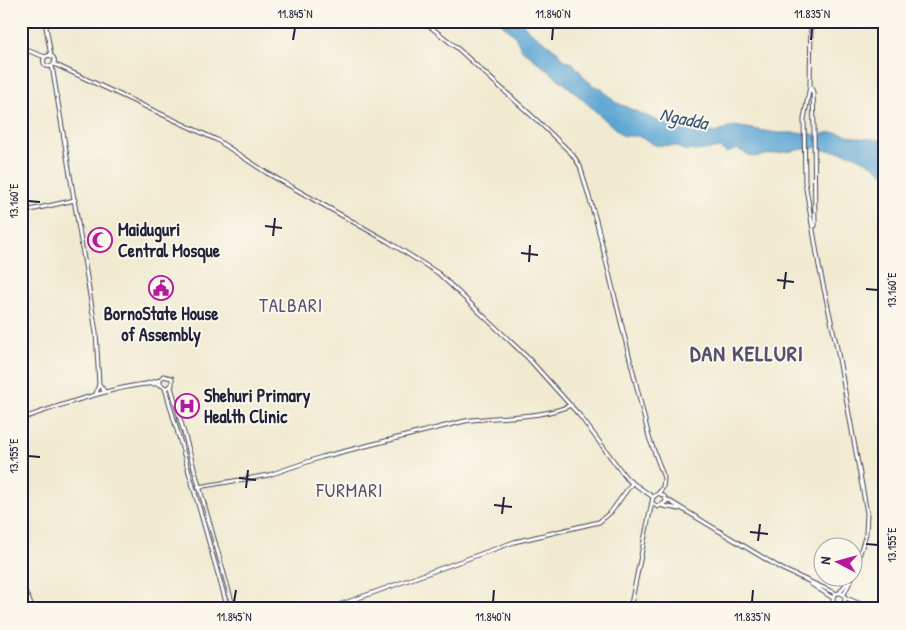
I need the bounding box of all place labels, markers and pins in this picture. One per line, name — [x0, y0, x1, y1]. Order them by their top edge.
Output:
place label: Maiduguri Central Mosque — [118, 217, 221, 264]
mosque icon: Maiduguri Central Mosque — [87, 227, 113, 253]
public building icon: BornoState House of Assembly — [148, 275, 174, 301]
place label: BornoState House of Assembly — [104, 301, 219, 348]
place label: Shehuri Primary Health Clinic — [204, 383, 311, 429]
hospital icon: Shehuri Primary Health Clinic — [174, 393, 200, 419]

